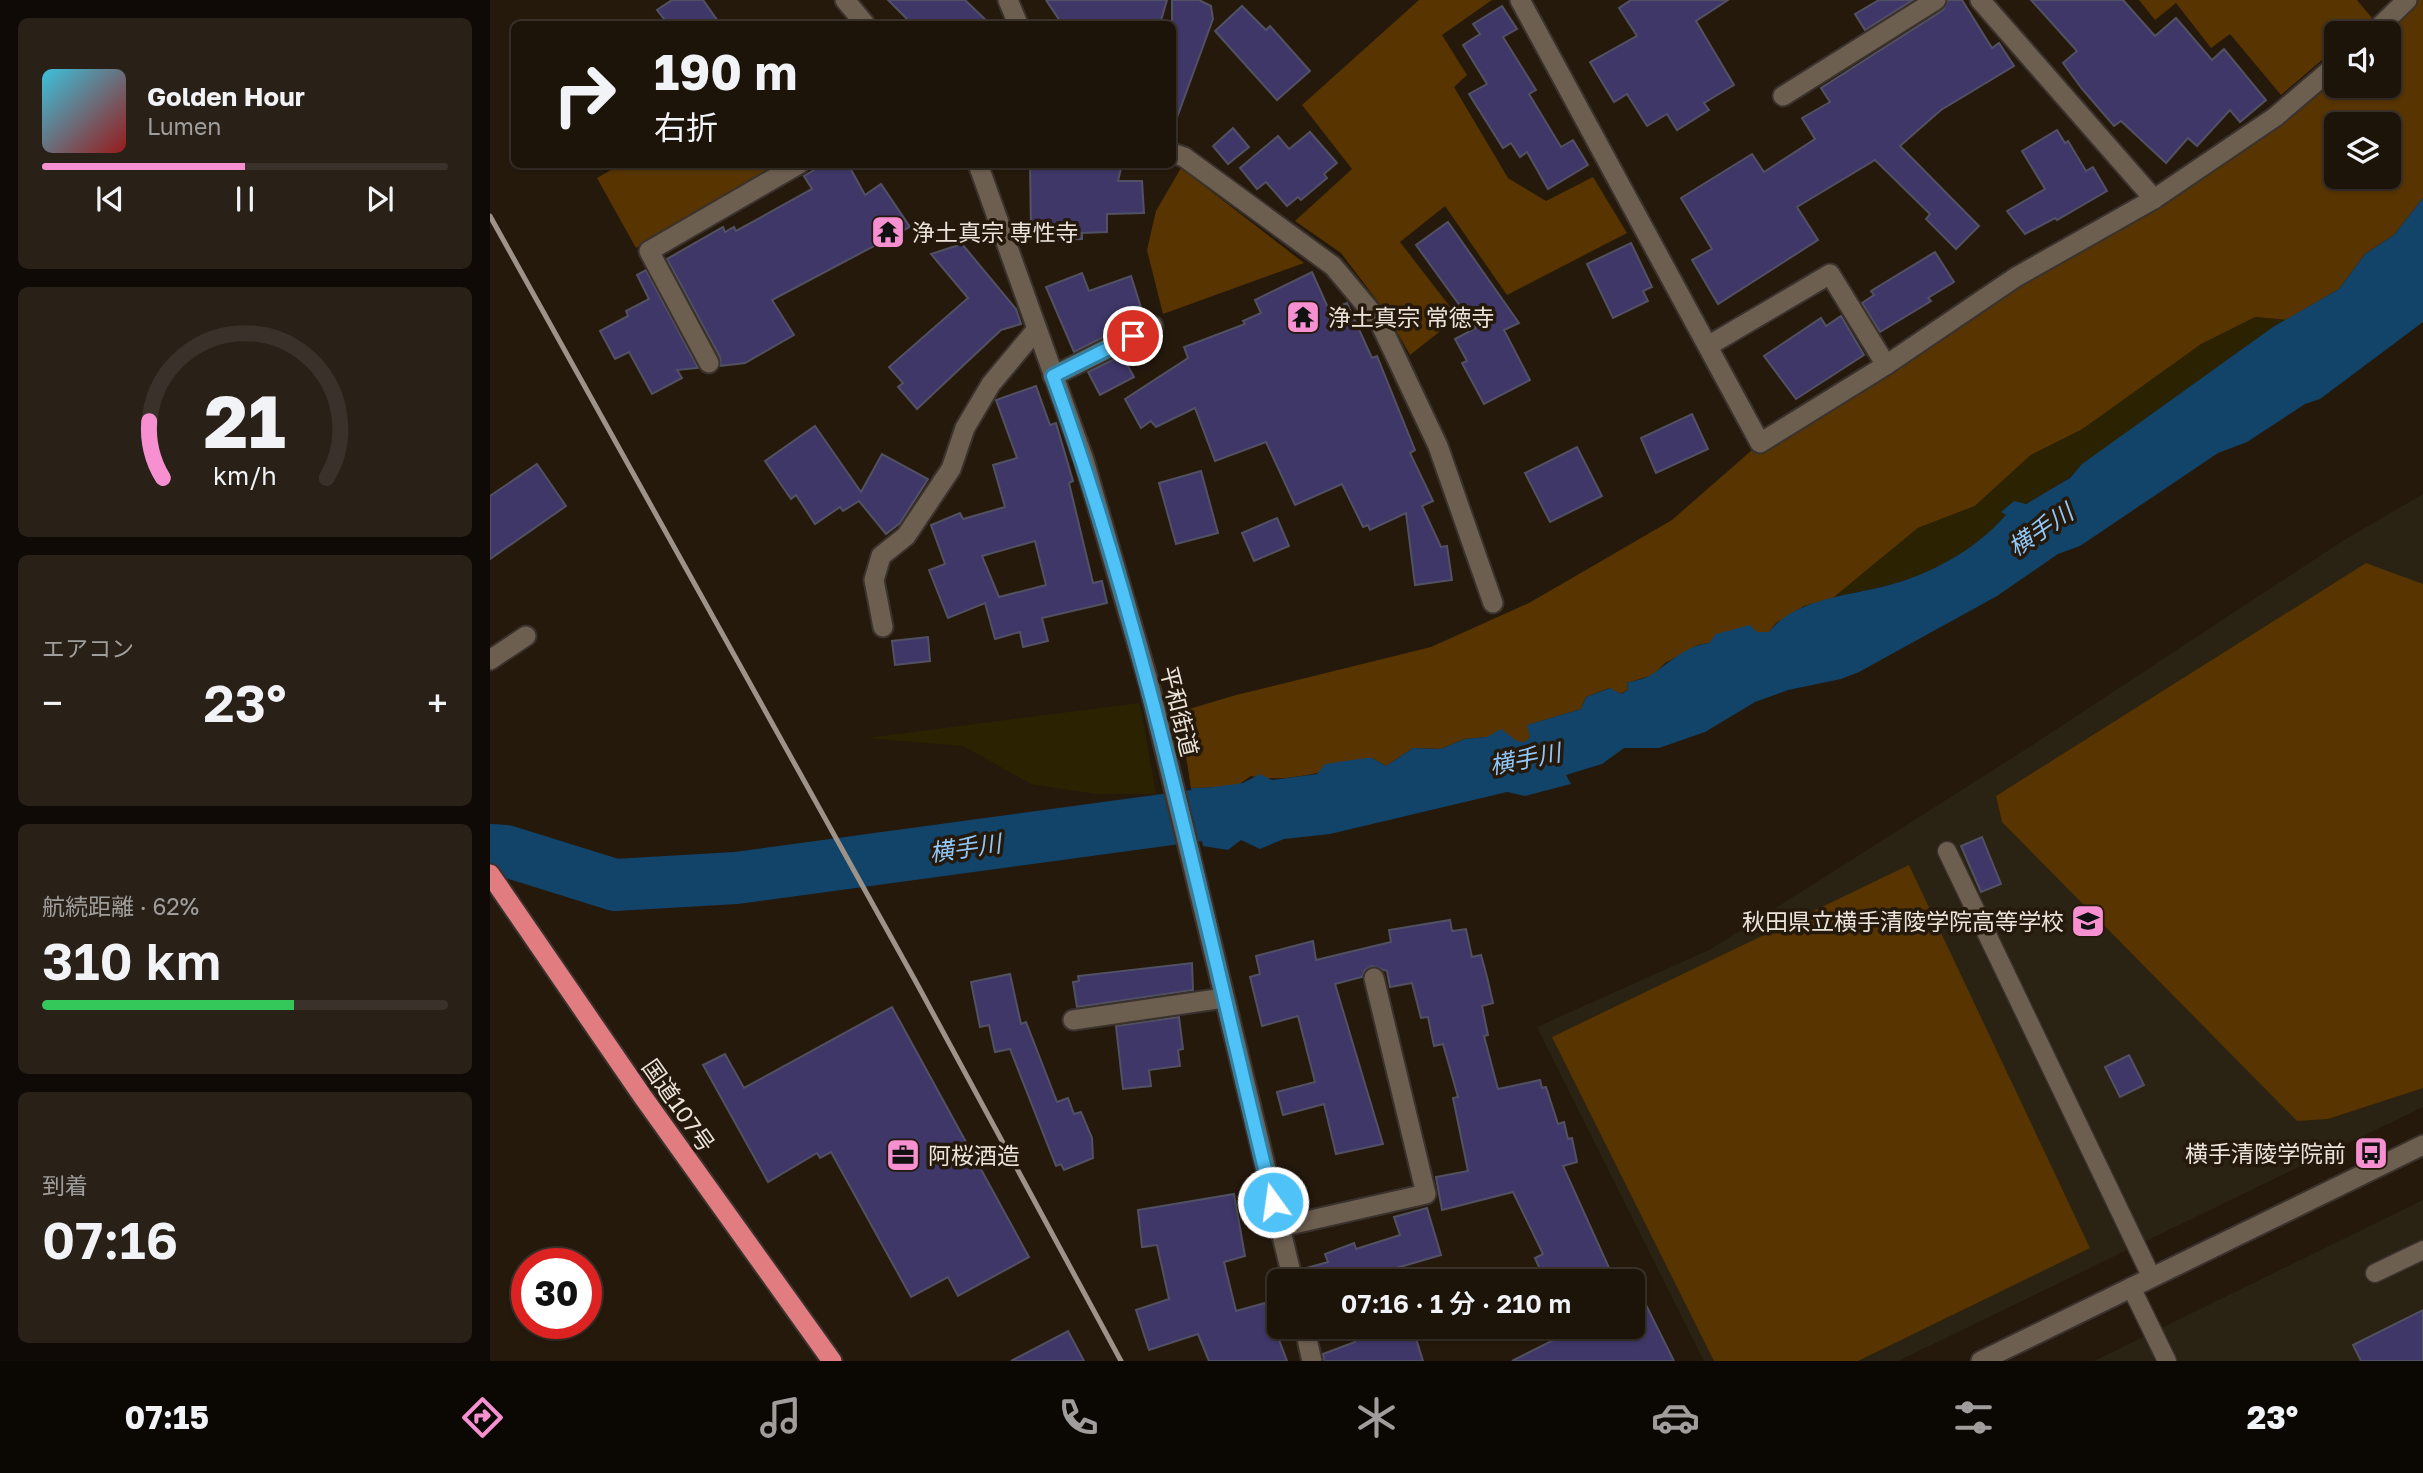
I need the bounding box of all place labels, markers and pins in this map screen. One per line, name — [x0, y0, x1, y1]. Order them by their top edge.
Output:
temple icon: 浄土真宗 専性寺 — [869, 213, 907, 251]
place label: 浄土真宗 専性寺 — [912, 218, 1079, 246]
temple icon: 浄土真宗 常徳寺 — [1284, 298, 1322, 336]
place label: 浄土真宗 常徳寺 — [1328, 303, 1495, 331]
pin — [1103, 306, 1163, 366]
school or university icon: 秋田県立横手清陵学院高等学校 — [2069, 902, 2107, 940]
place label: 秋田県立横手清陵学院高等学校 — [1742, 907, 2064, 935]
bus stop icon: 横手清陵学院前 — [2352, 1134, 2390, 1172]
office icon: 阿桜酒造 — [884, 1136, 922, 1174]
place label: 横手清陵学院前 — [2185, 1139, 2346, 1167]
place label: 阿桜酒造 — [928, 1141, 1020, 1169]

